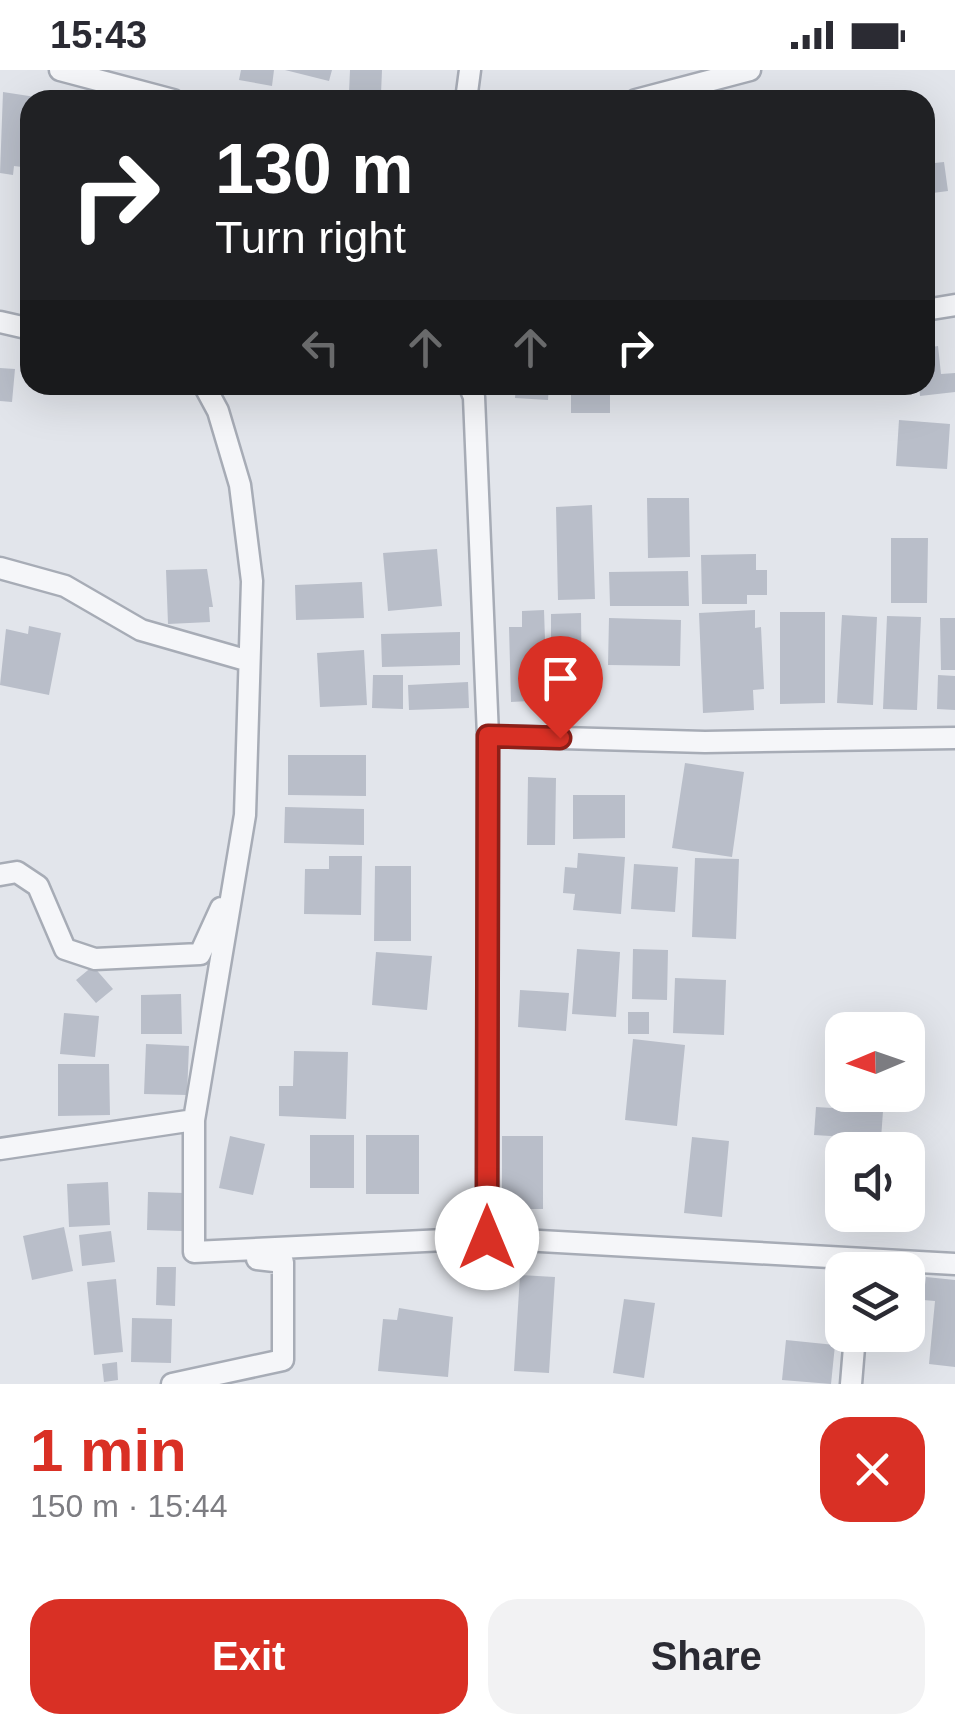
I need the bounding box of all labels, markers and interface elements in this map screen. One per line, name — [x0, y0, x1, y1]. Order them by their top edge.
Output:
text: 15:43 — [50, 14, 147, 56]
icon: right — [50, 130, 180, 260]
text: 130 m — [215, 130, 413, 208]
text: Turn right — [215, 212, 406, 263]
icon: left — [293, 320, 348, 375]
icon: ahead — [398, 320, 453, 375]
icon: ahead — [503, 320, 558, 375]
icon: right — [608, 320, 663, 375]
pin — [518, 636, 603, 739]
icon: arrive — [533, 651, 588, 706]
north arrow — [825, 1012, 925, 1112]
map controls — [825, 1012, 925, 1352]
button: sound — [825, 1132, 925, 1232]
position arrow — [435, 1186, 539, 1290]
button: layers — [825, 1252, 925, 1352]
text: 1 min — [30, 1417, 187, 1484]
button: close — [820, 1417, 925, 1522]
text: 150 m · 15:44 — [30, 1488, 227, 1524]
button: Exit — [30, 1599, 468, 1714]
button: Share — [488, 1599, 925, 1714]

